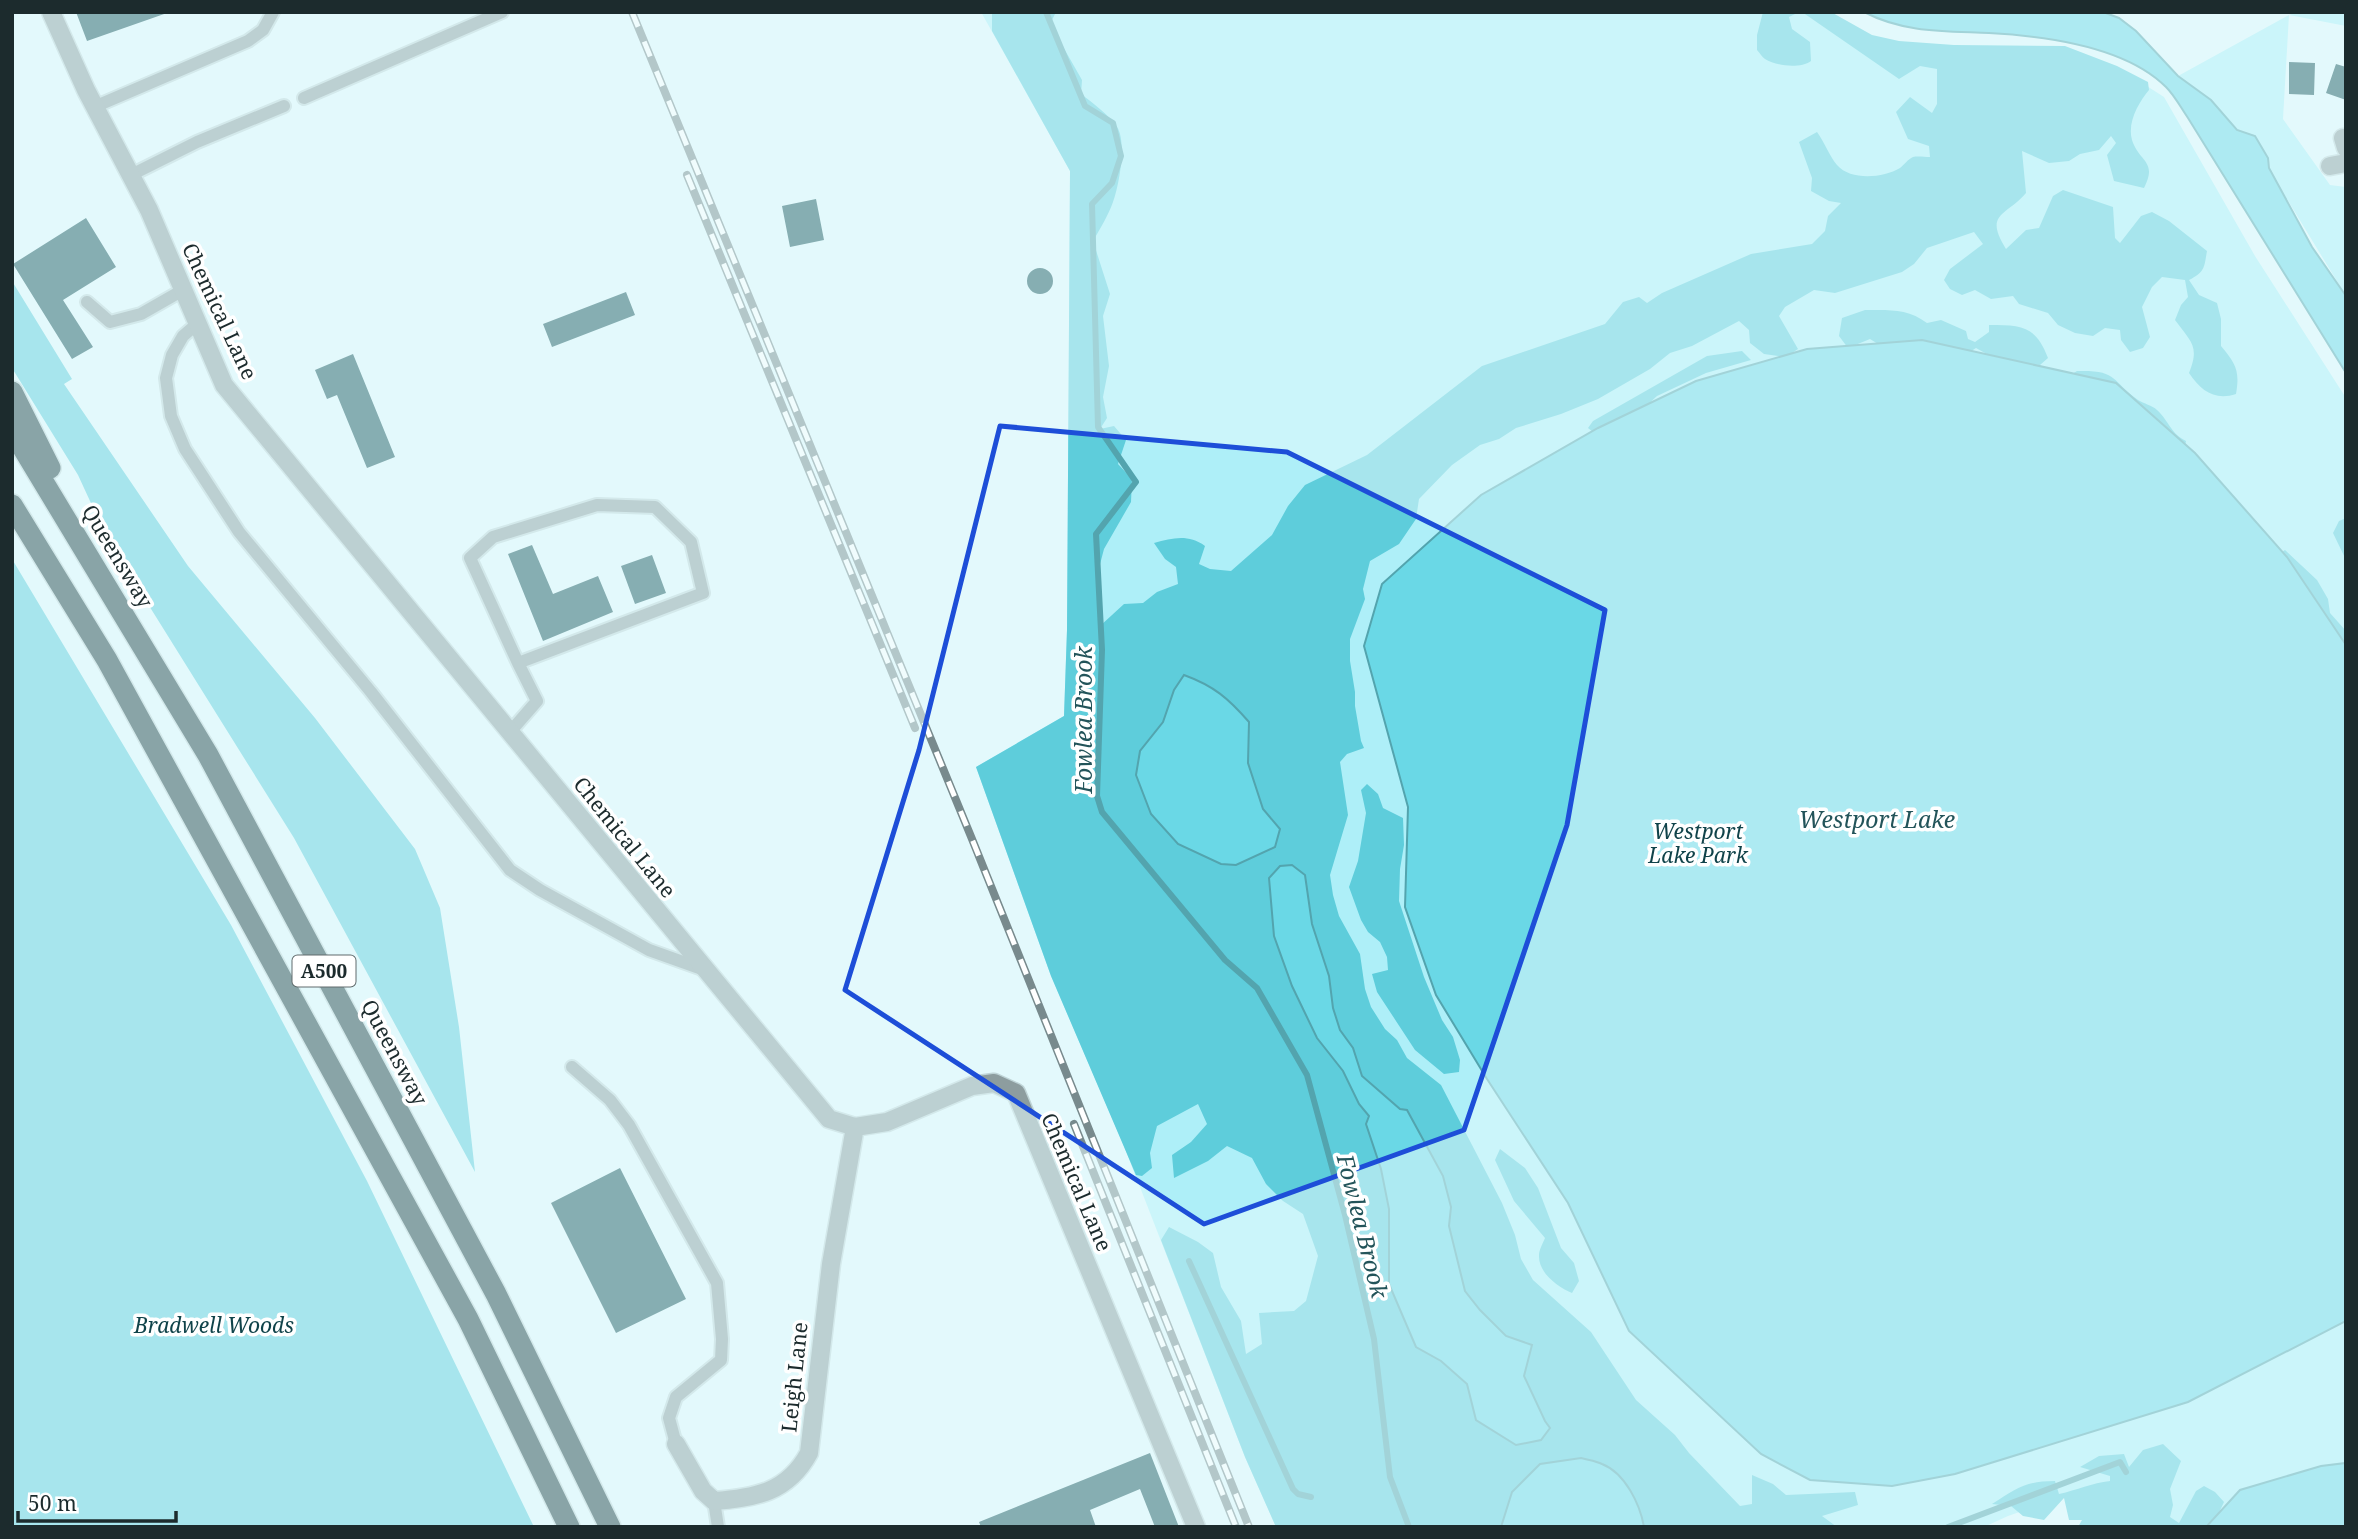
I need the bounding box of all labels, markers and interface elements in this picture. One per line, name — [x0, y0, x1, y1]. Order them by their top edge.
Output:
street label: Chemical Lane — [176, 238, 264, 384]
street label: Queensway — [76, 499, 160, 613]
water label: Fowlea Brook — [1067, 646, 1099, 795]
street label: Chemical Lane — [568, 771, 682, 903]
water label: Westport Lake — [1799, 803, 1955, 835]
park label: Westport Lake Park — [1647, 817, 1749, 869]
road number: A500 — [292, 956, 356, 987]
street label: Queensway — [355, 994, 435, 1110]
street label: Chemical Lane — [1035, 1108, 1119, 1256]
water label: Fowlea Brook — [1329, 1150, 1397, 1302]
park label: Bradwell Woods — [133, 1311, 294, 1339]
street label: Leigh Lane — [774, 1320, 814, 1434]
scale bar — [18, 1480, 175, 1524]
text: 50 m — [28, 1489, 77, 1517]

